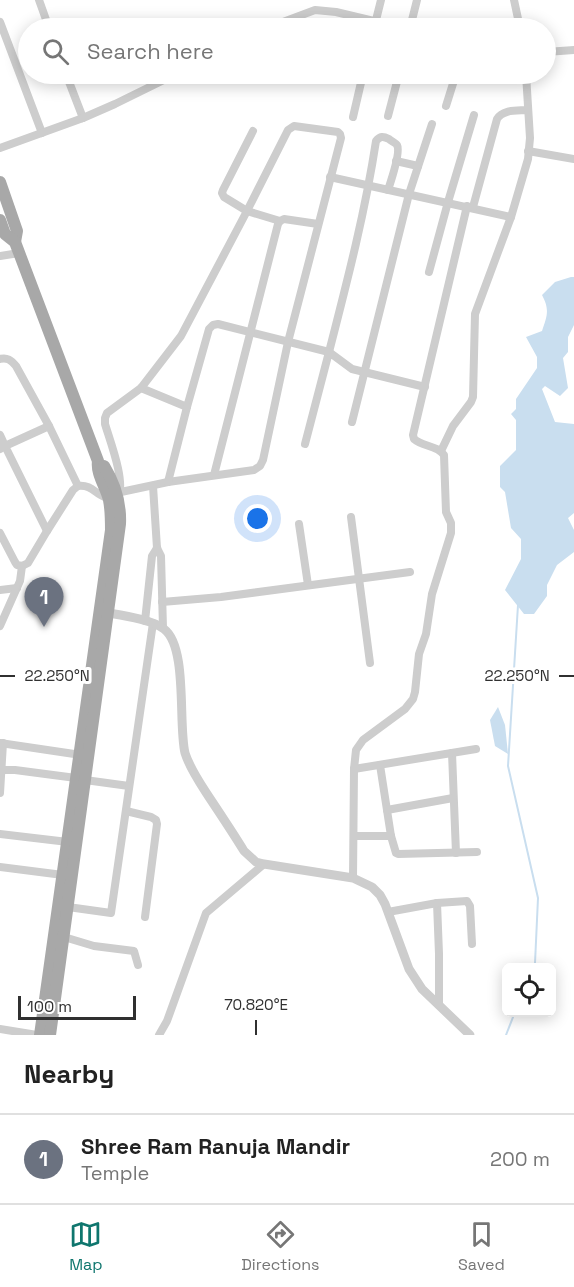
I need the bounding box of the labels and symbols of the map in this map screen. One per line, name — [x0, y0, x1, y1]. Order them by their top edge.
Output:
your location — [243, 504, 272, 533]
pin: 1 — [24, 578, 63, 627]
text: 22.250°N — [24, 666, 90, 685]
text: 22.250°N — [484, 666, 550, 685]
scale bar — [18, 993, 136, 1020]
text: 70.820°E — [224, 995, 288, 1014]

